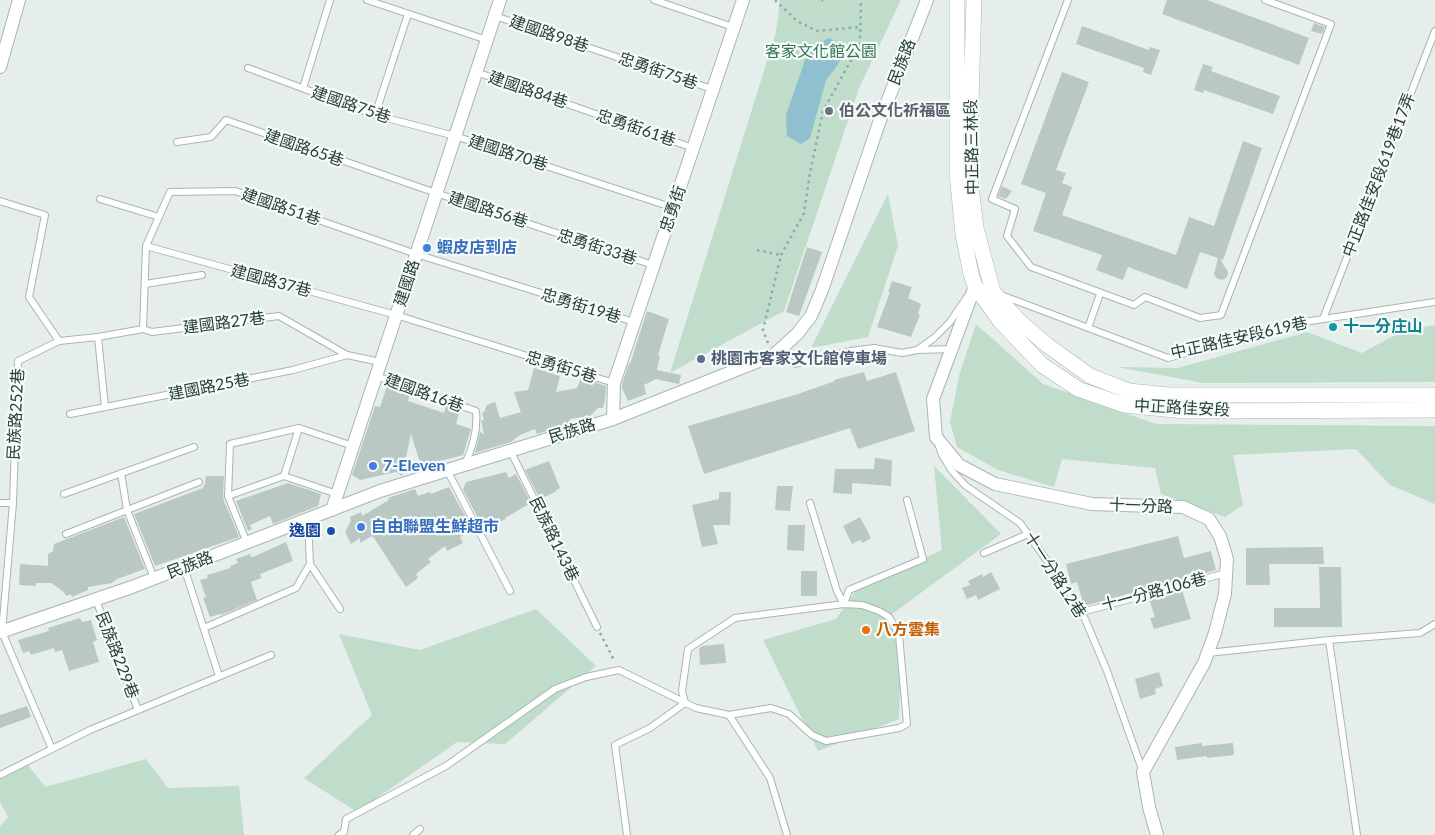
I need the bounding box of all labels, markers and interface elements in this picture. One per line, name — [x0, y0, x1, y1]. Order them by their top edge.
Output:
street label: 建國路98巷 — [507, 11, 591, 57]
street label: 民族路 — [884, 36, 920, 88]
park label: 客家文化館公園 — [765, 42, 877, 62]
street label: 忠勇街75巷 — [616, 48, 700, 94]
street label: 建國路84巷 — [486, 67, 570, 113]
street label: 建國路75巷 — [309, 82, 393, 128]
street label: 中正路佳安段619巷17弄 — [1339, 90, 1419, 260]
street label: 中正路三林段 — [962, 99, 982, 195]
place label: 伯公文化祈福區 — [839, 101, 951, 121]
street label: 忠勇街61巷 — [594, 105, 678, 151]
marker: 伯公文化祈福區 — [823, 105, 835, 117]
street label: 建國路65巷 — [262, 125, 346, 171]
street label: 建國路70巷 — [466, 131, 550, 175]
street label: 忠勇街 — [656, 183, 690, 235]
street label: 建國路51巷 — [239, 184, 323, 230]
street label: 建國路56巷 — [446, 188, 530, 232]
street label: 忠勇街33巷 — [555, 225, 639, 269]
place label: 蝦皮店到店 — [437, 238, 517, 258]
marker: 蝦皮店到店 — [421, 242, 433, 254]
street label: 建國路 — [390, 257, 424, 309]
street label: 建國路37巷 — [229, 261, 313, 301]
street label: 忠勇街19巷 — [539, 285, 623, 327]
street label: 建國路27巷 — [182, 308, 266, 338]
street label: 中正路佳安段619巷 — [1169, 313, 1309, 363]
place label: 十一分庄山 — [1343, 317, 1423, 337]
marker: 十一分庄山 — [1327, 321, 1339, 333]
street label: 忠勇街5巷 — [523, 347, 599, 387]
place label: 桃園市客家文化館停車場 — [711, 349, 887, 369]
marker: 桃園市客家文化館停車場 — [695, 353, 707, 365]
street label: 民族路252巷 — [4, 368, 28, 460]
street label: 建國路25巷 — [167, 370, 251, 404]
street label: 建國路16巷 — [382, 370, 466, 416]
street label: 中正路佳安段 — [1134, 396, 1230, 420]
street label: 民族路 — [546, 415, 598, 447]
place label: 7-Eleven — [383, 456, 445, 476]
marker: 7-Eleven — [367, 460, 379, 472]
street label: 民族路143巷 — [525, 494, 583, 584]
street label: 十一分路 — [1109, 495, 1173, 517]
place label: 自由聯盟生鮮超市 — [371, 517, 499, 537]
place label: 逸園 — [289, 521, 321, 541]
marker: 自由聯盟生鮮超市 — [355, 521, 367, 533]
marker: 逸園 — [325, 525, 337, 537]
street label: 十一分路12巷 — [1020, 528, 1090, 622]
street label: 民族路 — [164, 547, 216, 583]
street label: 十一分路106巷 — [1099, 569, 1209, 615]
street label: 民族路229巷 — [92, 609, 142, 701]
place label: 八方雲集 — [876, 620, 940, 640]
marker: 八方雲集 — [860, 624, 872, 636]

